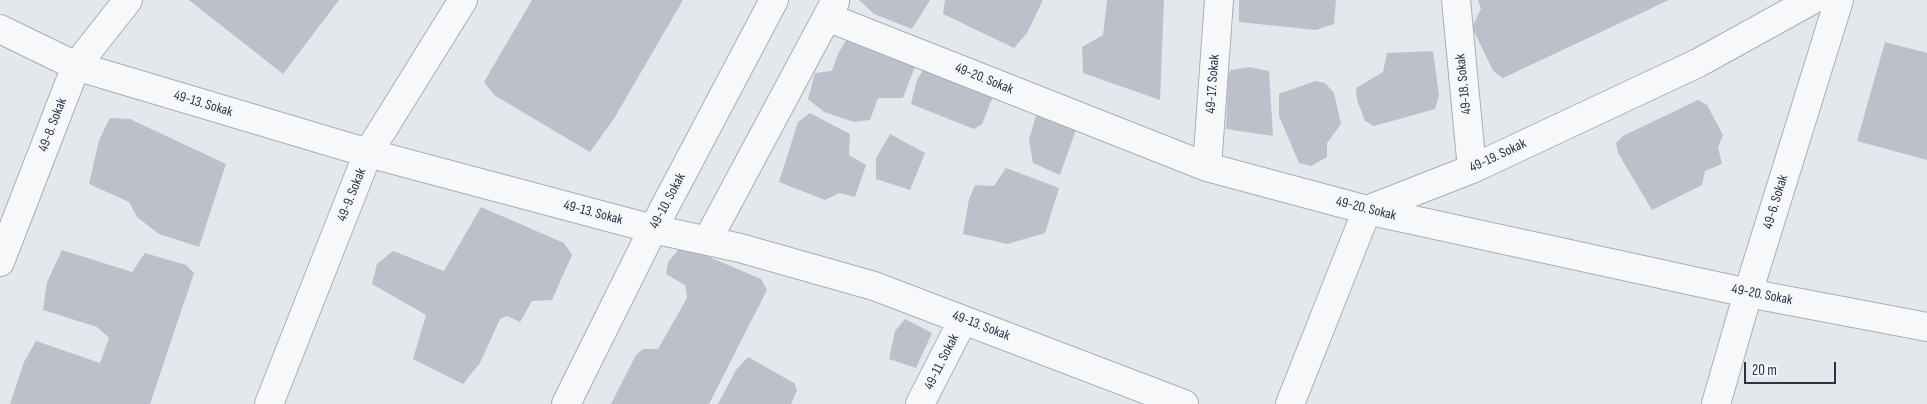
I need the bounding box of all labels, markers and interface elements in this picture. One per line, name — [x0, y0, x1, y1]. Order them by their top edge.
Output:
street label: 49-18. Sokak — [1452, 53, 1476, 115]
street label: 49-17. Sokak — [1203, 54, 1223, 114]
street label: 49-20. Sokak — [952, 60, 1016, 98]
street label: 49-13. Sokak — [171, 87, 235, 121]
street label: 49-8. Sokak — [35, 96, 71, 154]
street label: 49-19. Sokak — [1467, 136, 1529, 176]
street label: 49-9. Sokak — [334, 166, 370, 224]
street label: 49-10. Sokak — [646, 170, 690, 232]
street label: 49-6. Sokak — [1760, 173, 1792, 231]
street label: 49-20. Sokak — [1334, 193, 1398, 225]
street label: 49-13. Sokak — [561, 197, 625, 229]
street label: 49-20. Sokak — [1730, 281, 1794, 309]
street label: 49-13. Sokak — [950, 307, 1012, 345]
street label: 49-11. Sokak — [921, 331, 963, 393]
scale bar — [1747, 352, 1840, 384]
text: 20 m — [1752, 361, 1777, 380]

